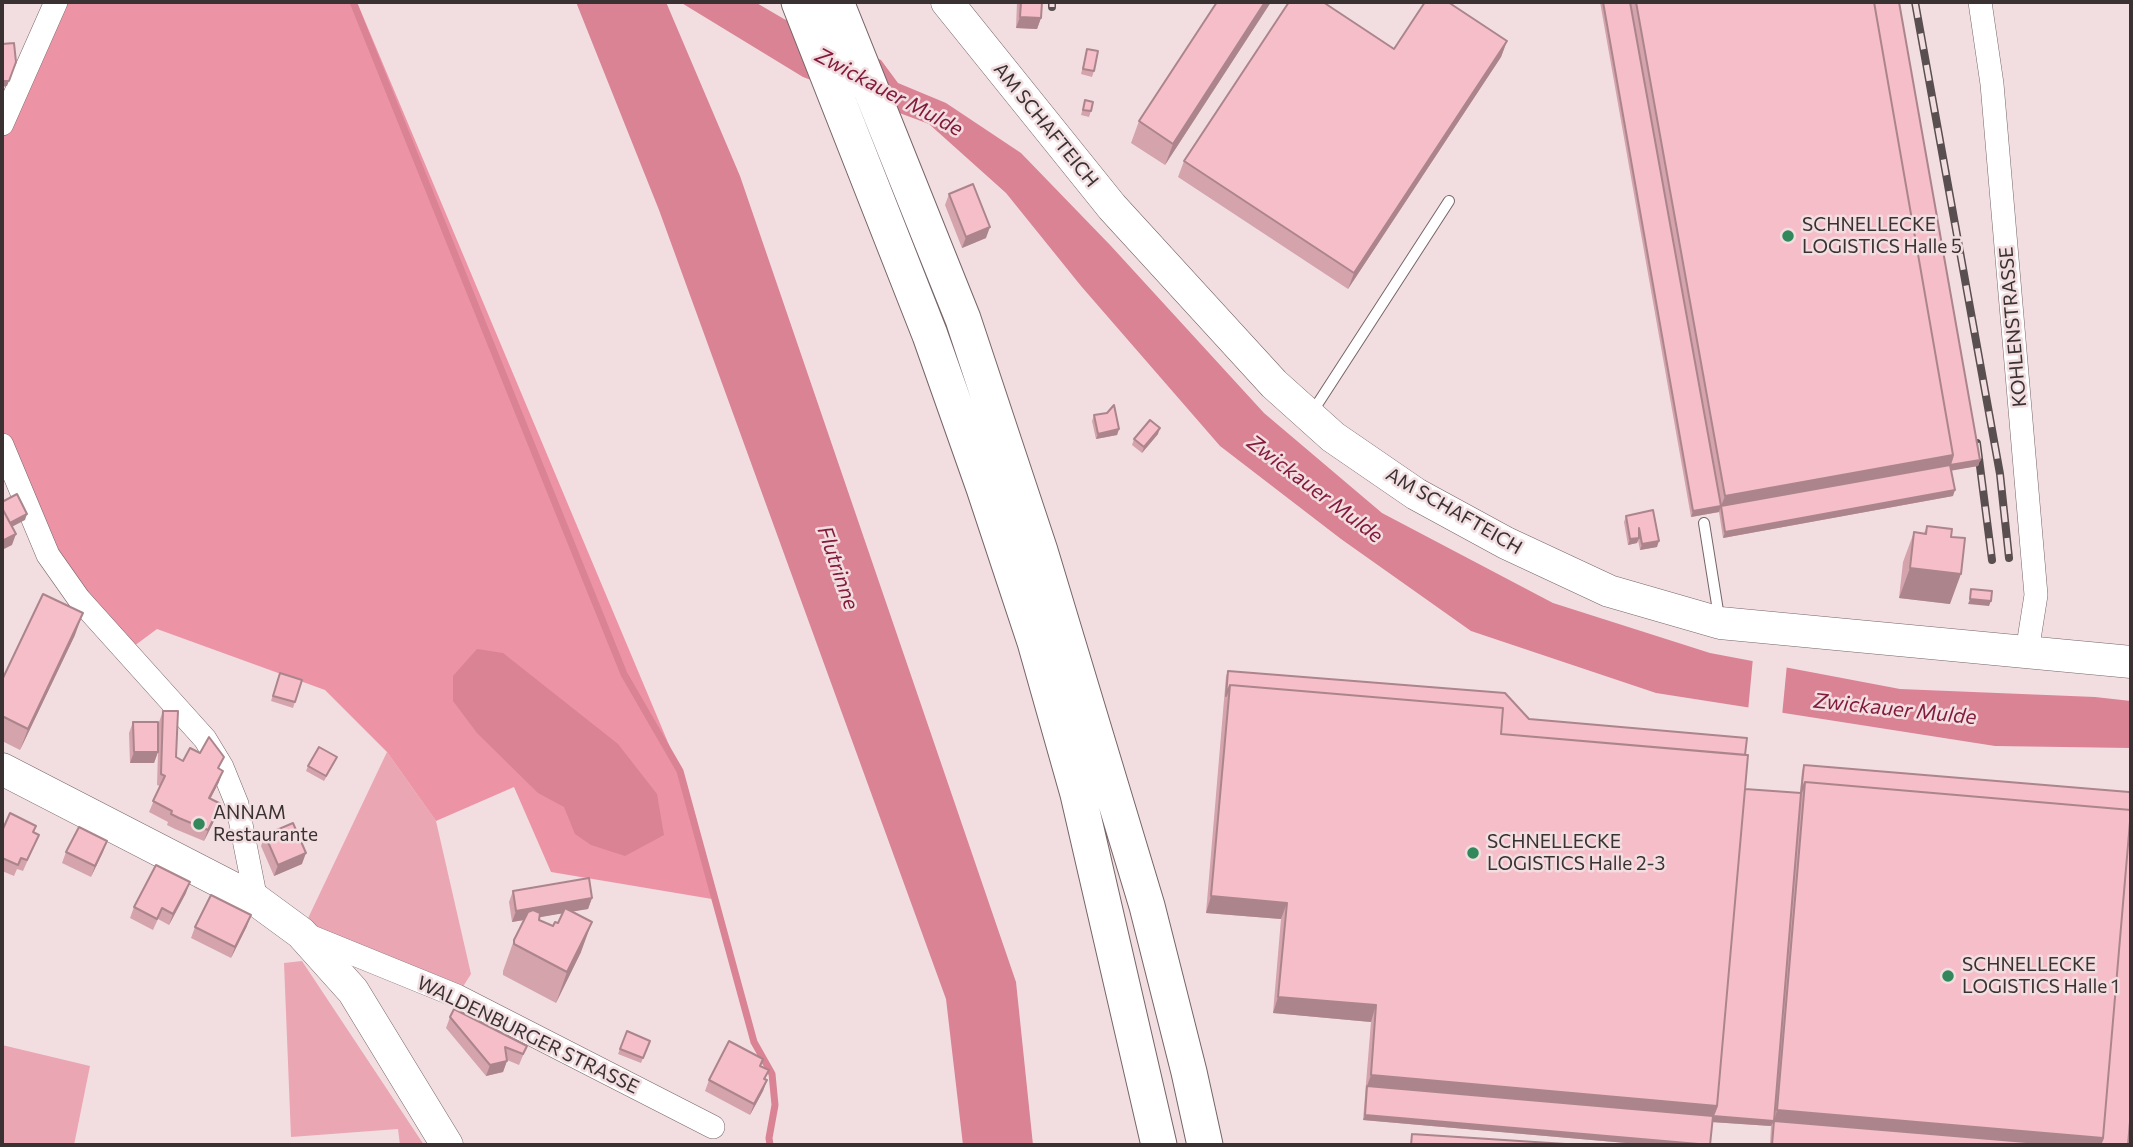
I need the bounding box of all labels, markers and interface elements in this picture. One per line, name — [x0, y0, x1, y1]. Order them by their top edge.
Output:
water label: Zwickauer Mulde — [811, 42, 967, 142]
street label: AM SCHAFTEICH — [989, 58, 1103, 192]
place label: SCHNELLECKE LOGISTICS Halle 5 — [1802, 214, 1962, 258]
marker: SCHNELLECKE LOGISTICS Halle 5 — [1780, 228, 1796, 244]
street label: KOHLENSTRASSE — [1995, 246, 2031, 408]
water label: Zwickauer Mulde — [1242, 430, 1388, 548]
street label: AM SCHAFTEICH — [1382, 463, 1526, 559]
water label: Flutrinne — [812, 523, 864, 613]
water label: Zwickauer Mulde — [1812, 688, 1978, 730]
place label: ANNAM Restaurante — [213, 802, 318, 846]
marker: ANNAM Restaurante — [191, 816, 207, 832]
place label: SCHNELLECKE LOGISTICS Halle 2-3 — [1487, 831, 1665, 875]
marker: SCHNELLECKE LOGISTICS Halle 2-3 — [1465, 845, 1481, 861]
place label: SCHNELLECKE LOGISTICS Halle 1 — [1962, 954, 2119, 998]
marker: SCHNELLECKE LOGISTICS Halle 1 — [1940, 968, 1956, 984]
street label: WALDENBURGER STRASSE — [413, 971, 643, 1099]

